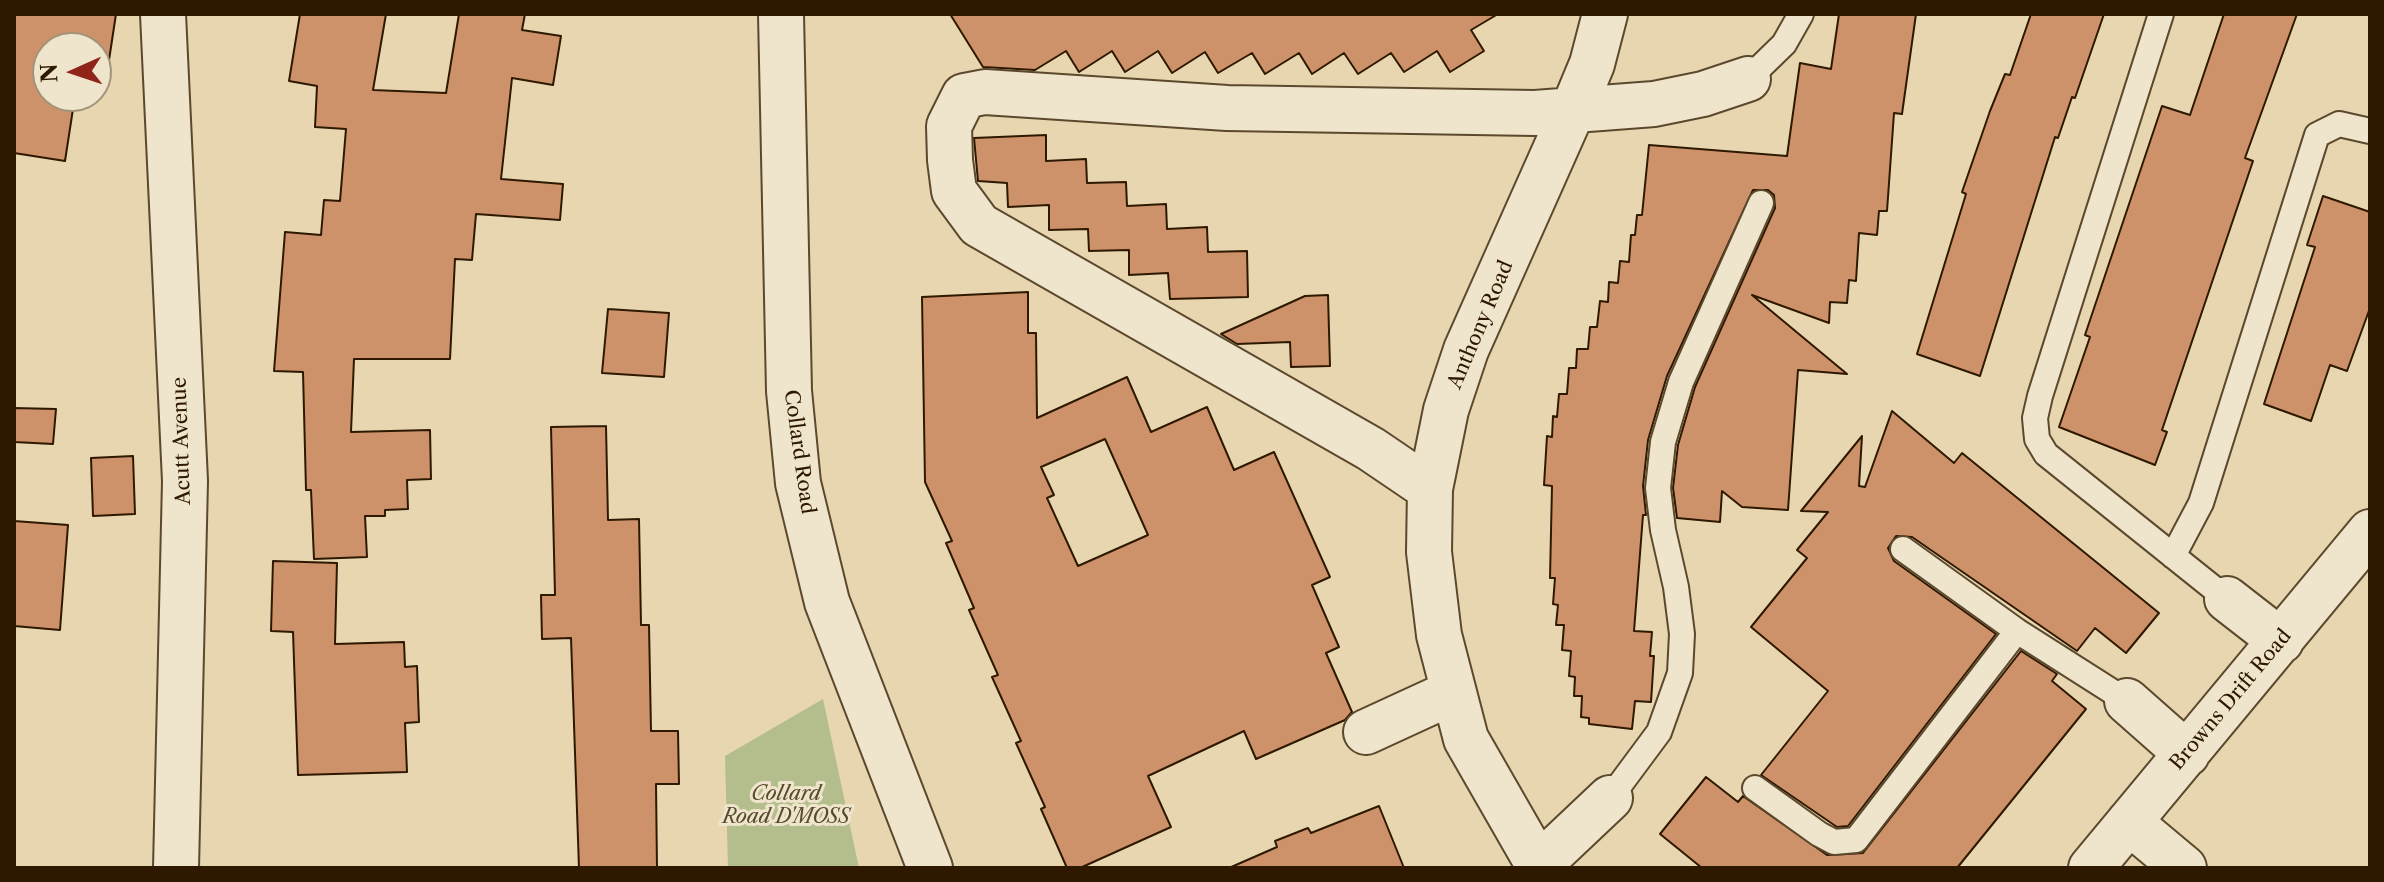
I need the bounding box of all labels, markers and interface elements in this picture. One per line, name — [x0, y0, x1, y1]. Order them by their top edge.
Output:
north arrow — [32, 32, 112, 112]
text: N — [36, 63, 64, 83]
street label: Anthony Road — [1443, 257, 1519, 393]
street label: Acutt Avenue — [168, 377, 196, 505]
street label: Collard Road — [778, 388, 820, 516]
street label: Browns Drift Road — [2165, 625, 2297, 775]
park label: Collard Road D'MOSS — [722, 782, 850, 829]

